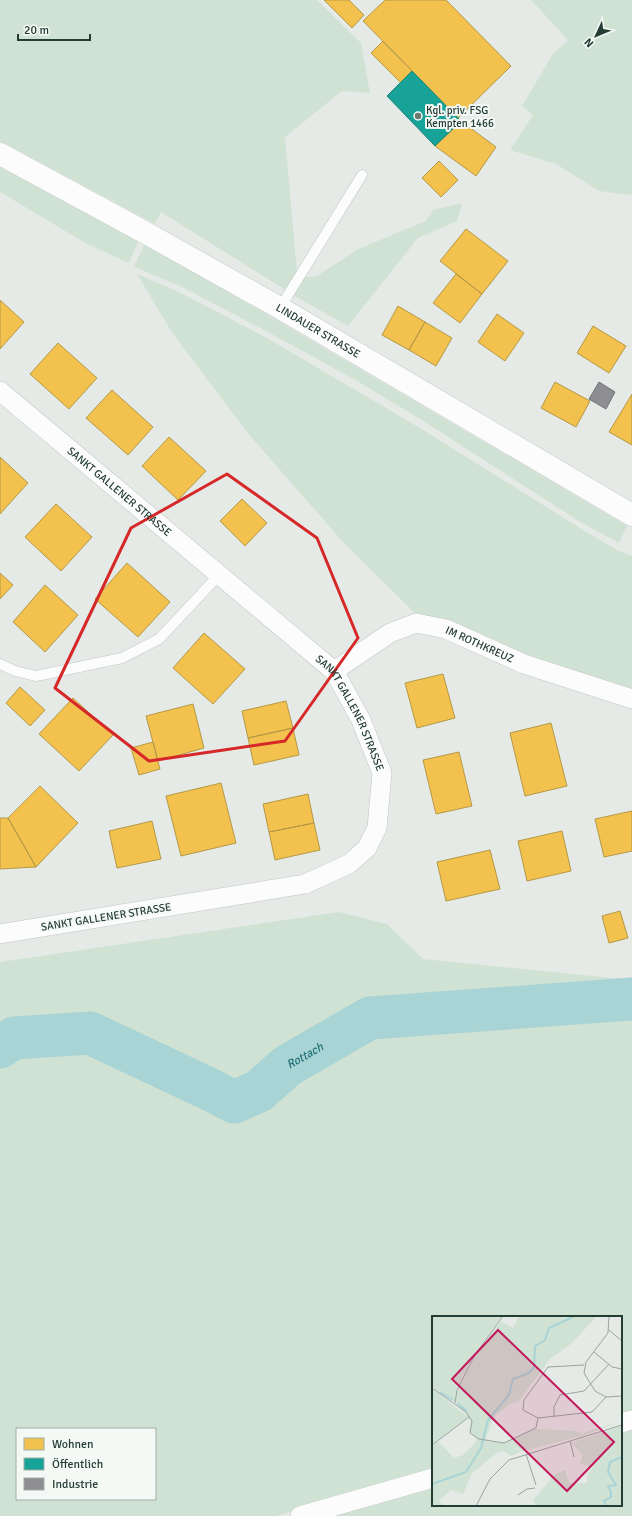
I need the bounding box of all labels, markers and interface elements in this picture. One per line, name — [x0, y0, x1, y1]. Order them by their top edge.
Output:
scale bar — [18, 16, 90, 42]
north arrow — [576, 16, 616, 56]
text: 20 m — [24, 23, 49, 38]
text: N — [582, 35, 597, 50]
place label: Kgl. priv. FSG Kempten 1466 — [426, 104, 494, 130]
marker: Kgl. priv. FSG Kempten 1466 — [413, 111, 423, 121]
street label: LINDAUER STRASSE — [274, 301, 363, 360]
street label: SANKT GALLENER STRASSE — [65, 444, 174, 539]
street label: IM ROTHKREUZ — [443, 623, 516, 665]
street label: SANKT GALLENER STRASSE — [313, 652, 387, 773]
street label: SANKT GALLENER STRASSE — [40, 900, 172, 934]
water label: Rottach — [284, 1039, 326, 1072]
inset map — [432, 1316, 622, 1506]
legend — [16, 1428, 156, 1500]
text: Wohnen — [52, 1437, 94, 1452]
text: Öffentlich — [52, 1457, 103, 1472]
text: Industrie — [52, 1477, 98, 1492]

